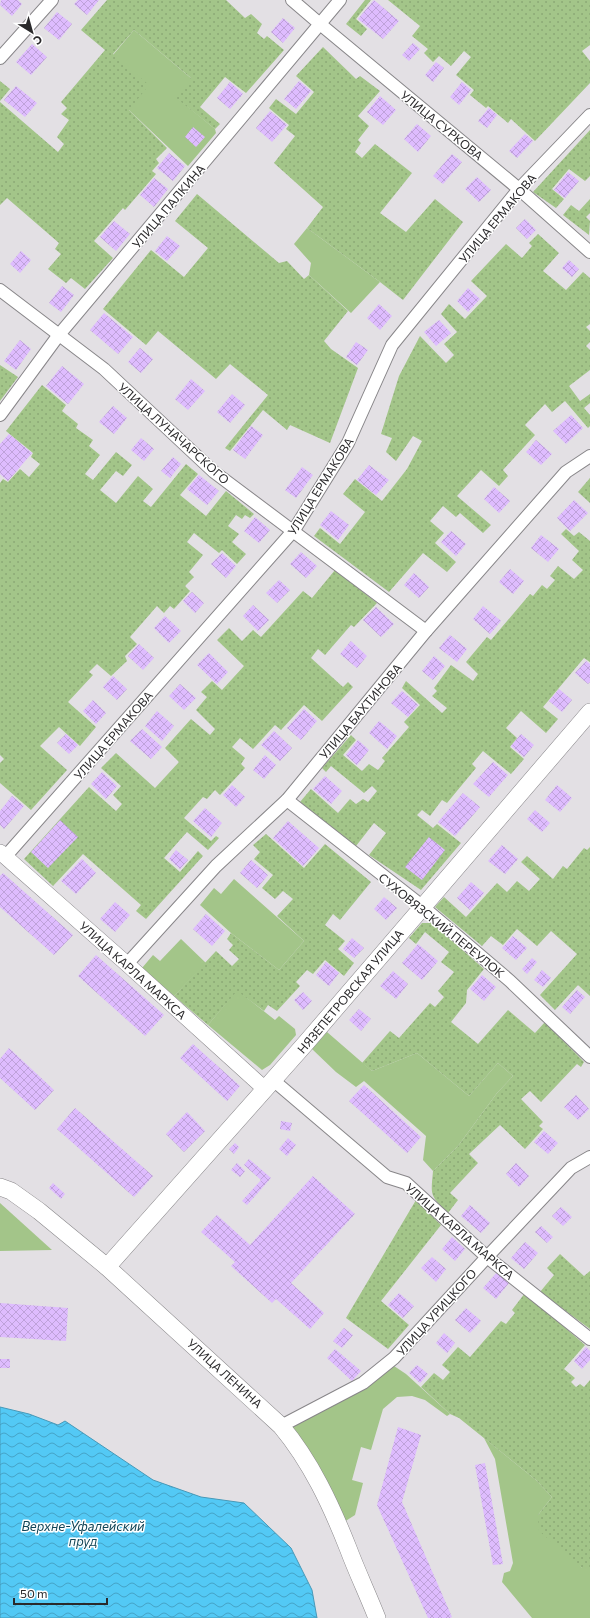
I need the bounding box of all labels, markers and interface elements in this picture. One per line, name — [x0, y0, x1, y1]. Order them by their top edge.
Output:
north arrow — [12, 12, 52, 52]
text: С — [31, 33, 45, 48]
street label: УЛИЦА СУРКОВА — [398, 87, 486, 163]
street label: УЛИЦА ПАЛКИНА — [129, 161, 207, 251]
street label: УЛИЦА ЕРМАКОВА — [455, 170, 539, 266]
street label: УЛИЦА ЛУНАЧАРСКОГО — [116, 380, 232, 487]
street label: УЛИЦА ЕРМАКОВА — [284, 435, 356, 537]
street label: УЛИЦА БАХТИНОВА — [316, 660, 404, 762]
street label: УЛИЦА ЕРМАКОВА — [71, 688, 155, 782]
street label: СУХОВЯЗСКИЙ ПЕРЕУЛОК — [376, 870, 508, 980]
street label: УЛИЦА КАРЛА МАРКСА — [77, 918, 189, 1022]
street label: НЯЗЕПЕТРОВСКАЯ УЛИЦА — [294, 926, 406, 1056]
street label: УЛИЦА КАРЛА МАРКСА — [403, 1180, 517, 1282]
street label: УЛИЦА УРИЦКОГО — [393, 1265, 479, 1358]
street label: УЛИЦА ЛЕНИНА — [185, 1336, 265, 1410]
water label: Верхне-Уфалейский пруд — [21, 1518, 145, 1549]
scale bar — [14, 1580, 107, 1606]
text: 50 m — [20, 1586, 48, 1600]

